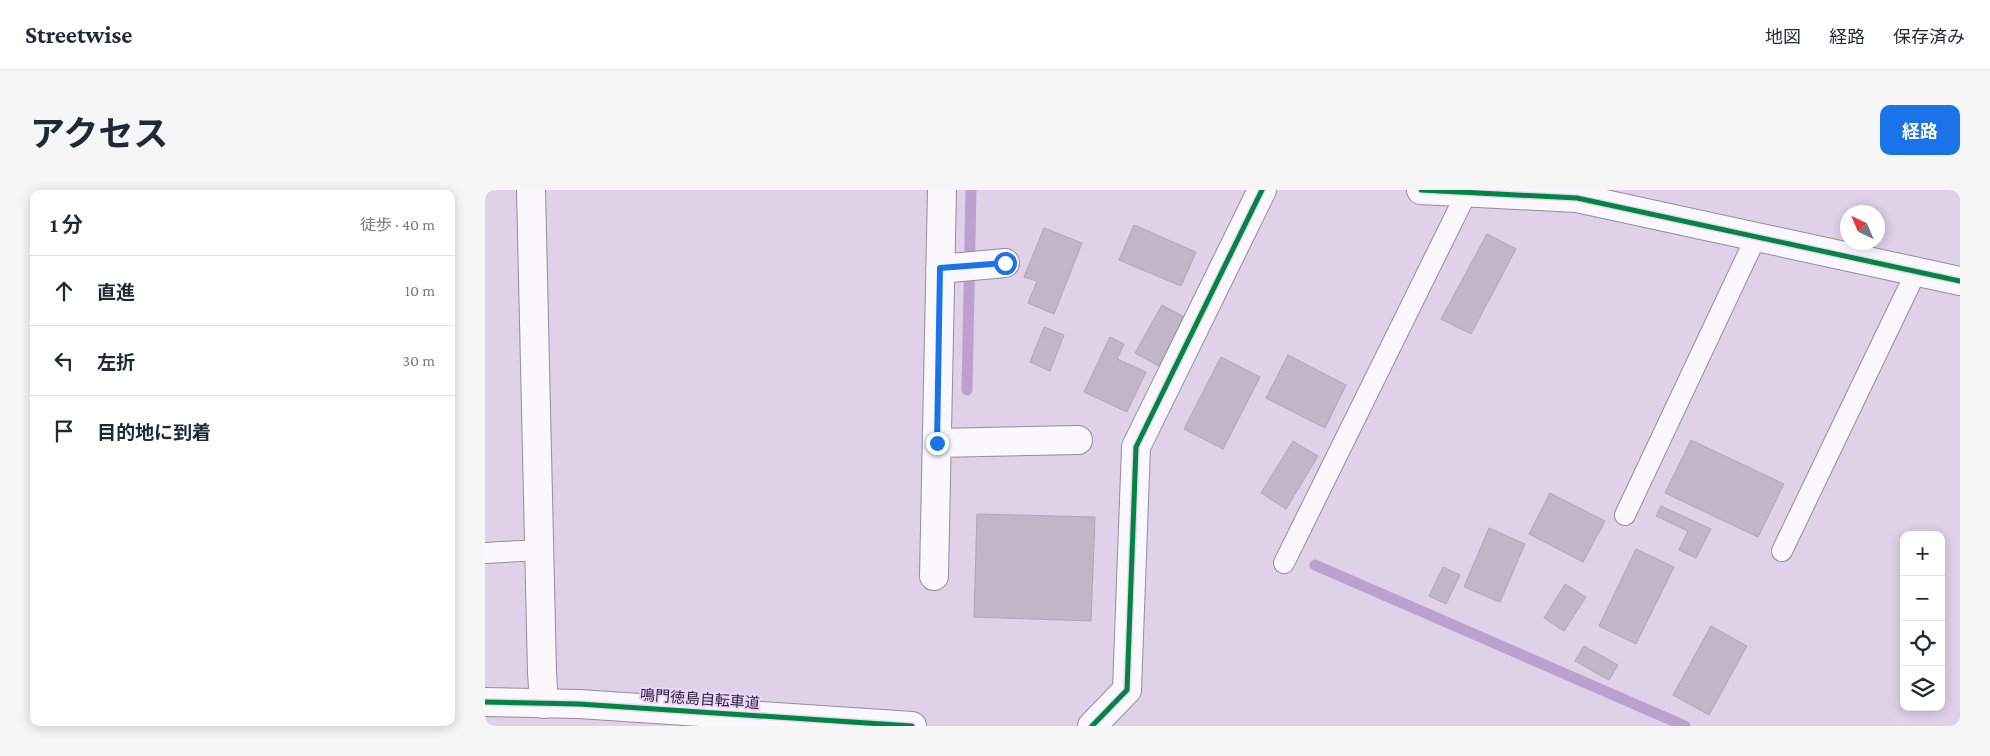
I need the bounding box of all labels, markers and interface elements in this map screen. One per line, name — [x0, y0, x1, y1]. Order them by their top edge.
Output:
text: Streetwise — [25, 21, 132, 48]
text: 地図 — [1765, 27, 1801, 47]
text: 経路 — [1829, 27, 1865, 47]
text: 保存済み — [1893, 27, 1965, 47]
button: 経路 — [1880, 105, 1960, 155]
text: アクセス — [30, 115, 168, 154]
north arrow — [1840, 205, 1885, 250]
text: 1 分 — [50, 213, 83, 237]
text: 徒歩 · 40 m — [360, 216, 435, 233]
route start — [994, 252, 1017, 275]
icon: ahead — [50, 277, 78, 305]
text: 直進 — [97, 282, 135, 303]
text: 10 m — [405, 282, 435, 299]
icon: left — [50, 347, 78, 375]
text: 左折 — [97, 352, 135, 373]
text: 30 m — [403, 352, 435, 369]
icon: arrive — [50, 417, 78, 445]
text: 目的地に到着 — [97, 422, 211, 443]
route end — [926, 432, 949, 455]
map controls — [1900, 531, 1945, 711]
button: + — [1900, 531, 1945, 576]
button: − — [1900, 576, 1945, 621]
button: locate — [1900, 621, 1945, 666]
button: layers — [1900, 666, 1945, 711]
street label: 鳴門徳島自転車道 — [640, 687, 760, 711]

